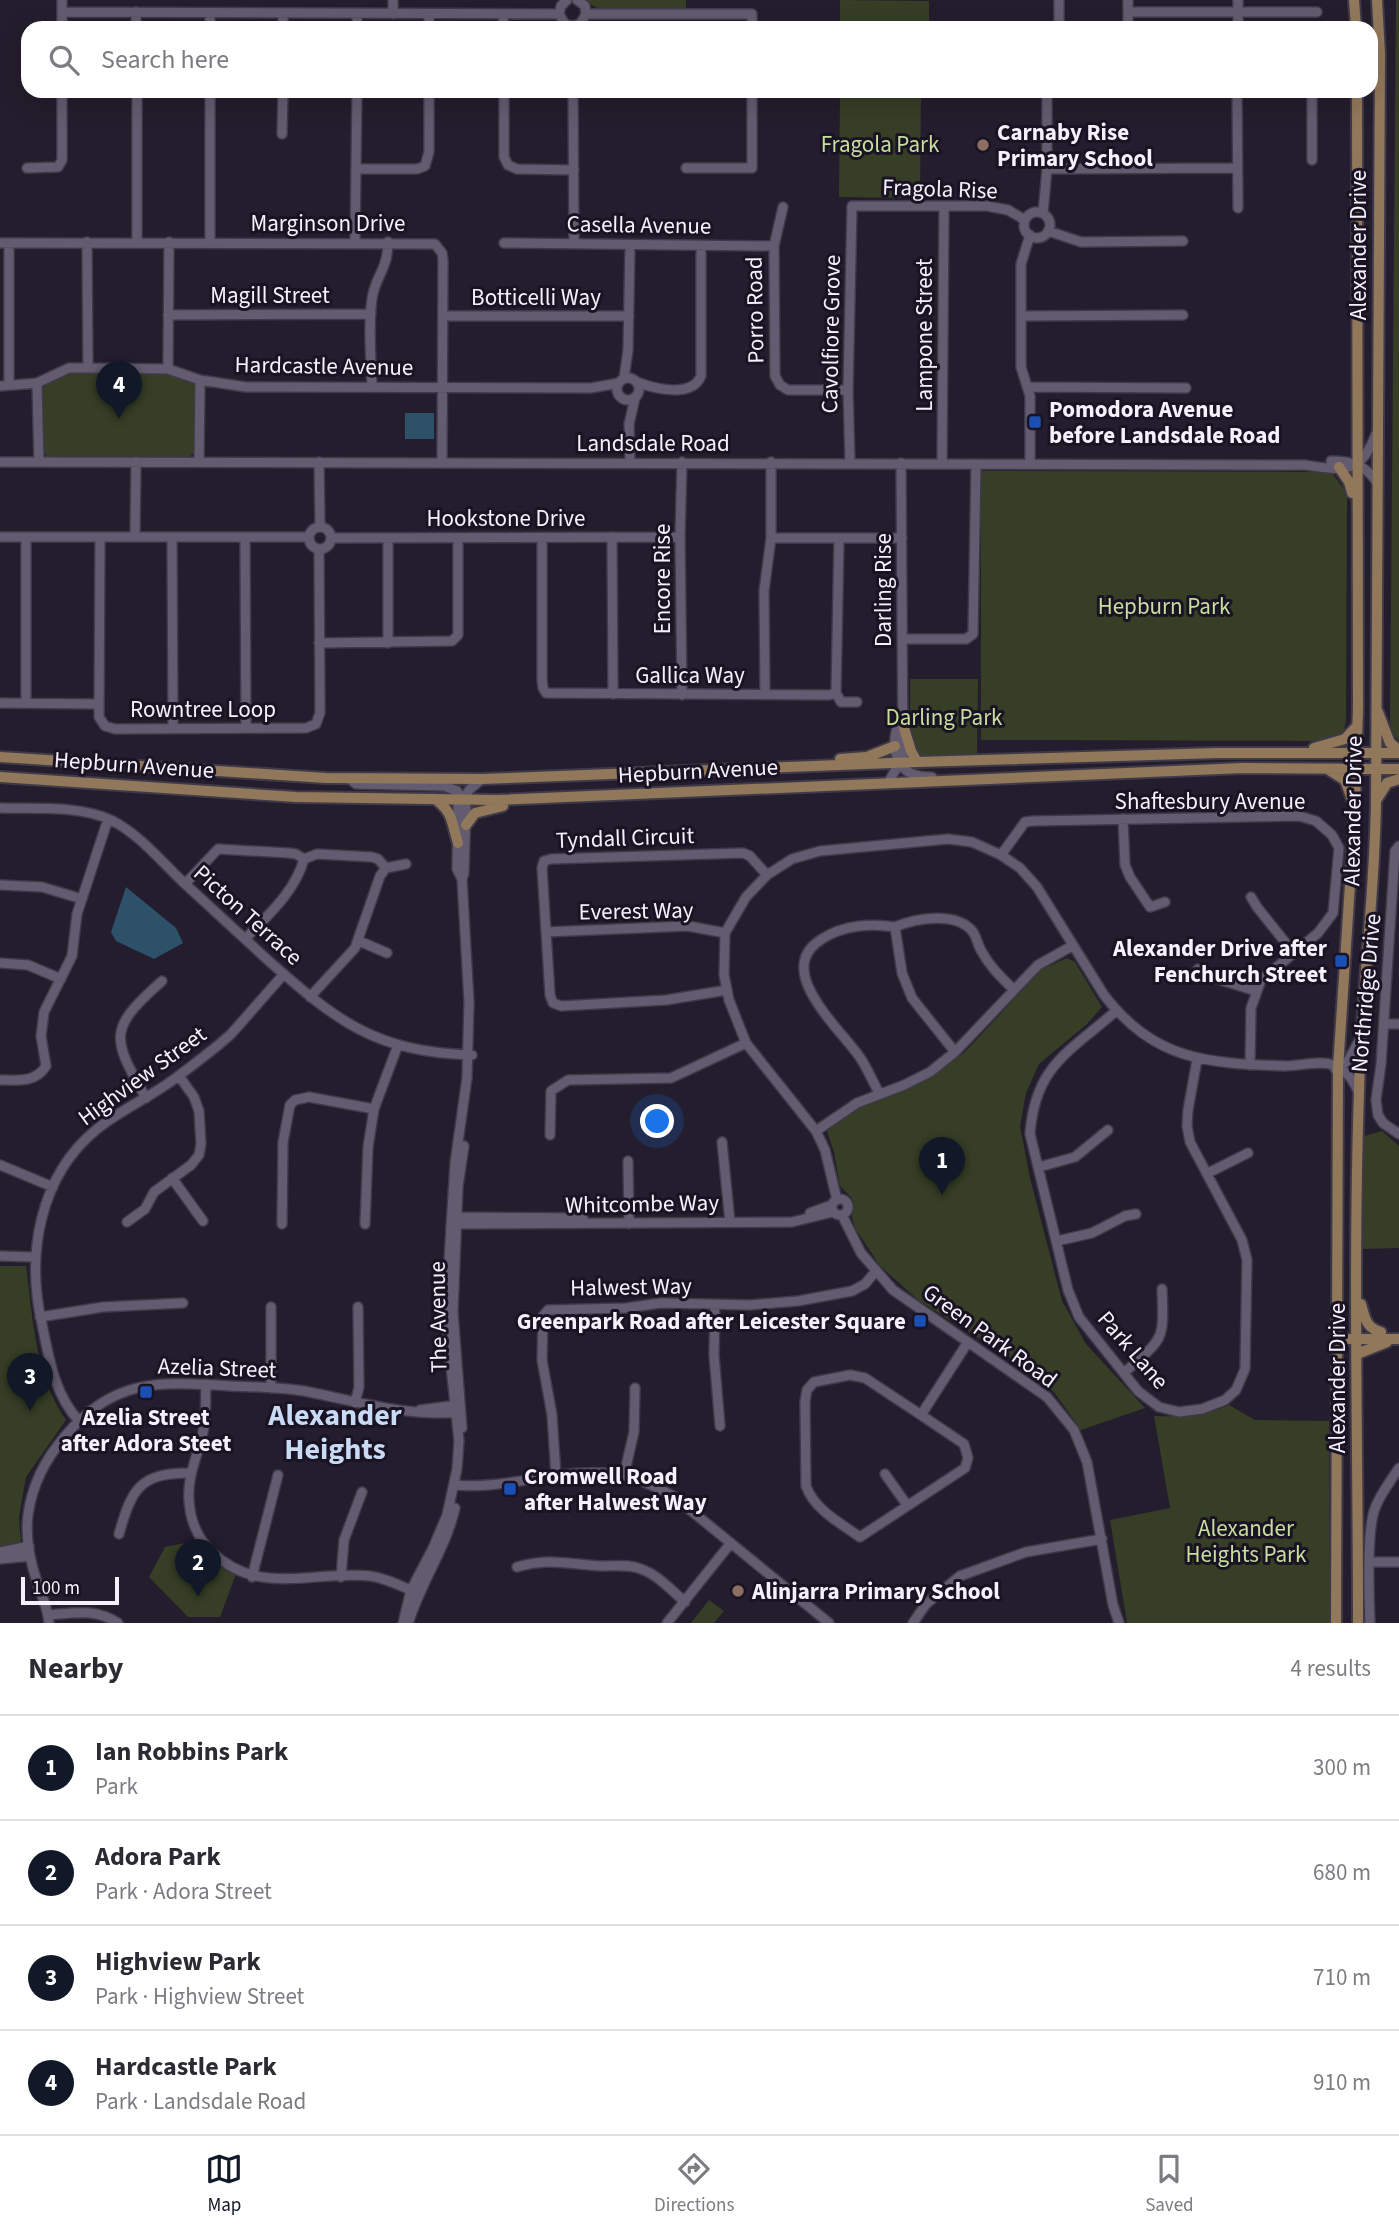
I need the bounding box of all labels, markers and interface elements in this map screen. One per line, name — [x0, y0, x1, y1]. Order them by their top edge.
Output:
search box — [21, 21, 1378, 98]
icon: search — [45, 41, 83, 79]
text: Search here — [101, 41, 229, 78]
place label: Carnaby Rise Primary School — [997, 116, 1153, 175]
park label: Fragola Park — [821, 128, 940, 161]
marker: Carnaby Rise Primary School — [975, 137, 991, 153]
street label: Fragola Rise — [882, 170, 998, 208]
street label: Alexander Drive — [1342, 170, 1375, 320]
street label: Marginson Drive — [250, 207, 406, 240]
street label: Casella Avenue — [566, 207, 712, 243]
street label: Cavolfiore Grove — [813, 254, 849, 414]
street label: Porro Road — [738, 256, 772, 364]
street label: Lampone Street — [908, 258, 941, 412]
street label: Magill Street — [210, 279, 330, 312]
street label: Botticelli Way — [471, 281, 601, 314]
street label: Hardcastle Avenue — [234, 348, 414, 384]
pin: 4 — [96, 361, 142, 419]
place label: Pomodora Avenue before Landsdale Road — [1049, 393, 1280, 452]
marker: Pomodora Avenue before Landsdale Road — [1027, 414, 1043, 430]
street label: Landsdale Road — [576, 427, 730, 460]
street label: Hookstone Drive — [427, 502, 585, 535]
street label: Encore Rise — [646, 524, 679, 634]
street label: Darling Rise — [867, 533, 900, 647]
park label: Hepburn Park — [1098, 590, 1231, 623]
street label: Gallica Way — [635, 659, 745, 692]
street label: Rowntree Loop — [130, 693, 276, 726]
park label: Darling Park — [885, 701, 1003, 734]
street label: Alexander Drive — [1335, 736, 1371, 886]
street label: Hepburn Avenue — [53, 743, 215, 787]
street label: Hepburn Avenue — [617, 750, 779, 792]
street label: Shaftesbury Avenue — [1115, 785, 1305, 818]
street label: Tyndall Circuit — [555, 819, 695, 857]
street label: Picton Terrace — [186, 857, 310, 973]
street label: Everest Way — [578, 893, 694, 928]
street label: Northridge Drive — [1343, 912, 1389, 1074]
place label: Alexander Drive after Fenchurch Street — [1112, 932, 1328, 991]
marker: Alexander Drive after Fenchurch Street — [1333, 953, 1349, 969]
street label: Highview Street — [71, 1018, 213, 1134]
your location — [640, 1104, 674, 1138]
pin: 1 — [919, 1137, 965, 1195]
street label: Whitcombe Way — [565, 1186, 720, 1222]
street label: The Avenue — [421, 1261, 455, 1373]
street label: Halwest Way — [570, 1269, 692, 1305]
street label: Green Park Road — [916, 1276, 1064, 1396]
street label: Alexander Drive — [1321, 1303, 1354, 1453]
street label: Park Lane — [1090, 1304, 1176, 1396]
place label: Greenpark Road after Leicester Square — [517, 1305, 906, 1338]
marker: Greenpark Road after Leicester Square — [912, 1313, 928, 1329]
street label: Azelia Street — [157, 1349, 277, 1387]
pin: 3 — [7, 1353, 53, 1411]
marker: Azelia Street after Adora Steet — [138, 1384, 154, 1400]
district label: Alexander Heights — [267, 1394, 402, 1471]
place label: Azelia Street after Adora Steet — [61, 1401, 231, 1460]
place label: Cromwell Road after Halwest Way — [524, 1460, 707, 1519]
marker: Cromwell Road after Halwest Way — [502, 1481, 518, 1497]
park label: Alexander Heights Park — [1186, 1512, 1307, 1571]
pin: 2 — [175, 1539, 221, 1597]
scale bar — [21, 1574, 119, 1606]
text: 100 m — [32, 1575, 80, 1602]
place label: Alinjarra Primary School — [751, 1575, 1000, 1608]
marker: Alinjarra Primary School — [730, 1583, 746, 1599]
text: Nearby — [28, 1647, 123, 1690]
text: 4 results — [1291, 1652, 1371, 1685]
text: Ian Robbins Park — [95, 1733, 288, 1770]
text: 1 — [45, 1751, 57, 1784]
text: 300 m — [1313, 1751, 1371, 1784]
text: Park — [95, 1770, 138, 1803]
text: Adora Park — [95, 1838, 221, 1875]
text: 2 — [45, 1856, 57, 1889]
text: 680 m — [1313, 1856, 1371, 1889]
text: Park · Adora Street — [95, 1875, 272, 1908]
text: Highview Park — [95, 1943, 261, 1980]
text: 3 — [45, 1961, 57, 1994]
text: 710 m — [1313, 1961, 1371, 1994]
text: Park · Highview Street — [95, 1980, 304, 2013]
text: Hardcastle Park — [95, 2048, 277, 2085]
text: 4 — [45, 2066, 57, 2099]
text: 910 m — [1313, 2066, 1371, 2099]
text: Park · Landsdale Road — [95, 2085, 306, 2118]
tab: Map — [205, 2150, 243, 2219]
tab: Directions — [654, 2150, 734, 2219]
tab: Saved — [1145, 2150, 1194, 2219]

